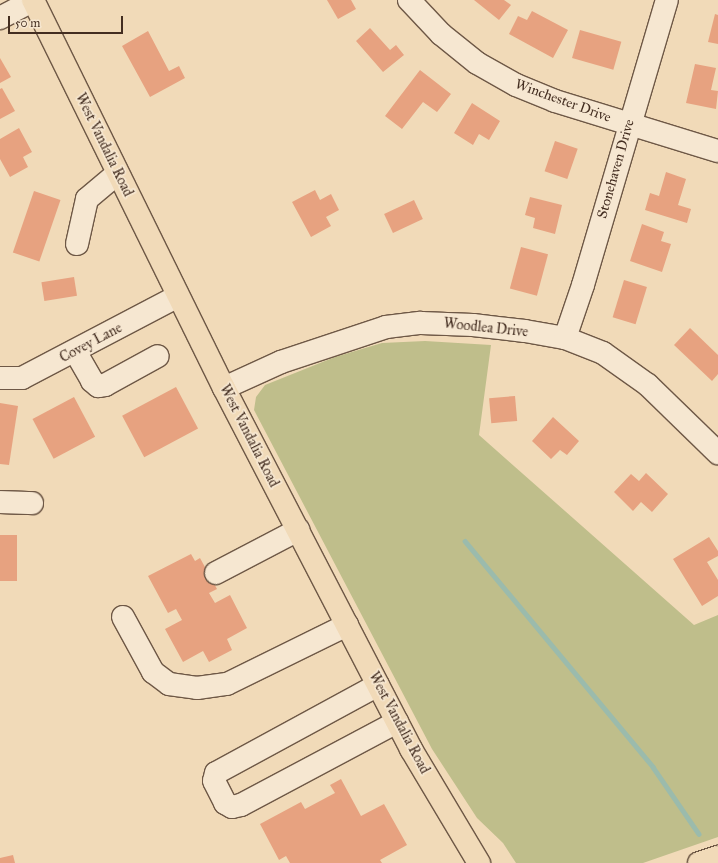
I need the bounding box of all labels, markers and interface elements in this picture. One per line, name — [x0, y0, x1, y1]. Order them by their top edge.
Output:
scale bar — [10, 8, 125, 34]
text: 50 m — [15, 16, 40, 30]
street label: Winchester Drive — [513, 76, 613, 126]
street label: West Vandalia Road — [72, 90, 136, 200]
street label: Stonehaven Drive — [594, 117, 638, 221]
street label: Woodlea Drive — [443, 315, 529, 341]
street label: Covey Lane — [57, 320, 125, 366]
street label: West Vandalia Road — [216, 382, 282, 490]
street label: West Vandalia Road — [365, 669, 433, 777]

